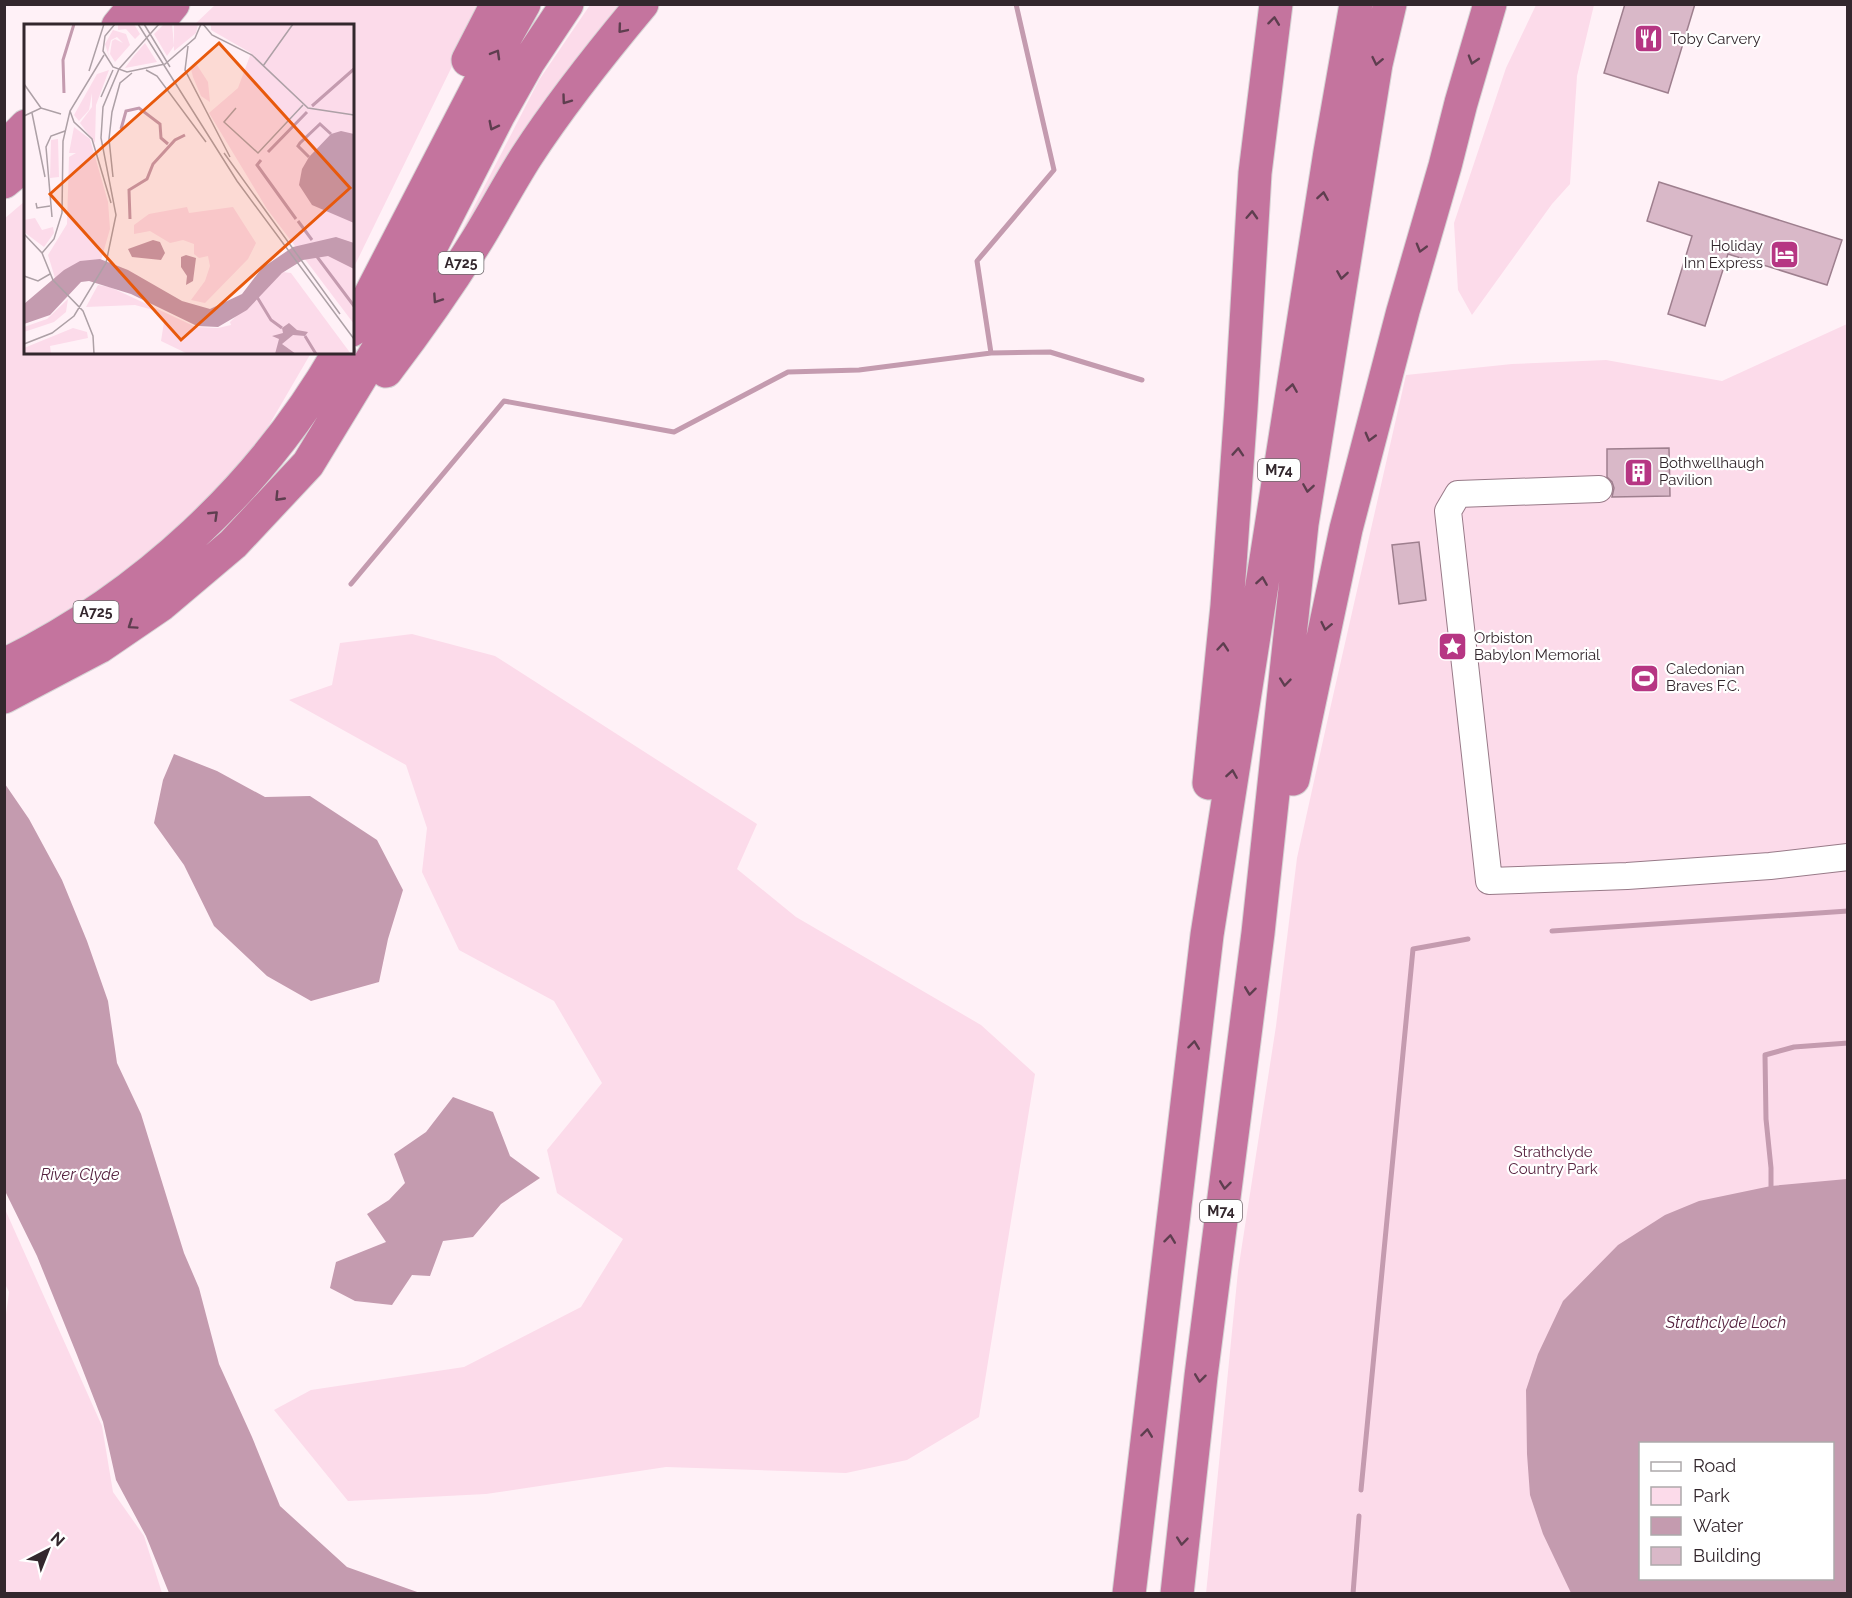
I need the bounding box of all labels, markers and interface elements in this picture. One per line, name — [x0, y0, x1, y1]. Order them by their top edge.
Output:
one-way arrow — [1267, 17, 1280, 26]
one-way arrow — [618, 22, 629, 33]
restaurant icon: Toby Carvery — [1633, 23, 1665, 55]
inset map — [24, 24, 354, 354]
place label: Toby Carvery — [1670, 30, 1761, 48]
one-way arrow — [489, 50, 500, 61]
one-way arrow — [1468, 54, 1480, 65]
one-way arrow — [1371, 56, 1384, 66]
one-way arrow — [562, 94, 573, 105]
one-way arrow — [489, 120, 500, 131]
one-way arrow — [1317, 191, 1329, 200]
one-way arrow — [1246, 210, 1259, 219]
place label: Holiday Inn Express — [1684, 237, 1763, 272]
hotel icon: Holiday Inn Express — [1768, 239, 1800, 271]
one-way arrow — [1416, 243, 1429, 253]
road number: A725 — [438, 252, 484, 274]
one-way arrow — [1337, 270, 1349, 279]
one-way arrow — [433, 292, 444, 303]
one-way arrow — [1286, 384, 1298, 393]
one-way arrow — [1365, 431, 1378, 441]
one-way arrow — [1231, 448, 1244, 457]
place label: Bothwellhaugh Pavilion — [1659, 454, 1764, 489]
building icon: Bothwellhaugh Pavilion — [1622, 456, 1654, 488]
road number: M74 — [1258, 459, 1300, 481]
one-way arrow — [1303, 483, 1315, 493]
one-way arrow — [275, 489, 286, 500]
one-way arrow — [207, 512, 218, 523]
one-way arrow — [1255, 576, 1267, 586]
road number: A725 — [74, 601, 118, 623]
one-way arrow — [128, 618, 139, 629]
one-way arrow — [1320, 621, 1333, 631]
place label: Orbiston Babylon Memorial — [1474, 629, 1601, 664]
place icon: Orbiston Babylon Memorial — [1437, 631, 1469, 663]
one-way arrow — [1216, 642, 1229, 651]
place label: Caledonian Braves F.C. — [1666, 660, 1745, 695]
sports icon: Caledonian Braves F.C. — [1629, 662, 1661, 694]
one-way arrow — [1279, 677, 1292, 686]
one-way arrow — [1225, 769, 1238, 779]
one-way arrow — [1244, 987, 1257, 996]
one-way arrow — [1187, 1041, 1199, 1050]
park label: Strathclyde Country Park — [1508, 1143, 1598, 1178]
water label: River Clyde — [40, 1165, 120, 1184]
one-way arrow — [1219, 1180, 1231, 1189]
road number: M74 — [1200, 1200, 1242, 1222]
one-way arrow — [1164, 1234, 1176, 1244]
water label: Strathclyde Loch — [1665, 1313, 1786, 1332]
one-way arrow — [1195, 1374, 1207, 1383]
one-way arrow — [1141, 1428, 1153, 1437]
legend — [1639, 1442, 1834, 1580]
text: Road — [1693, 1455, 1736, 1476]
text: Park — [1693, 1485, 1730, 1506]
text: Water — [1693, 1515, 1744, 1536]
north arrow — [18, 1520, 78, 1580]
text: N — [47, 1528, 69, 1550]
one-way arrow — [1176, 1536, 1189, 1546]
text: Building — [1693, 1545, 1761, 1566]

